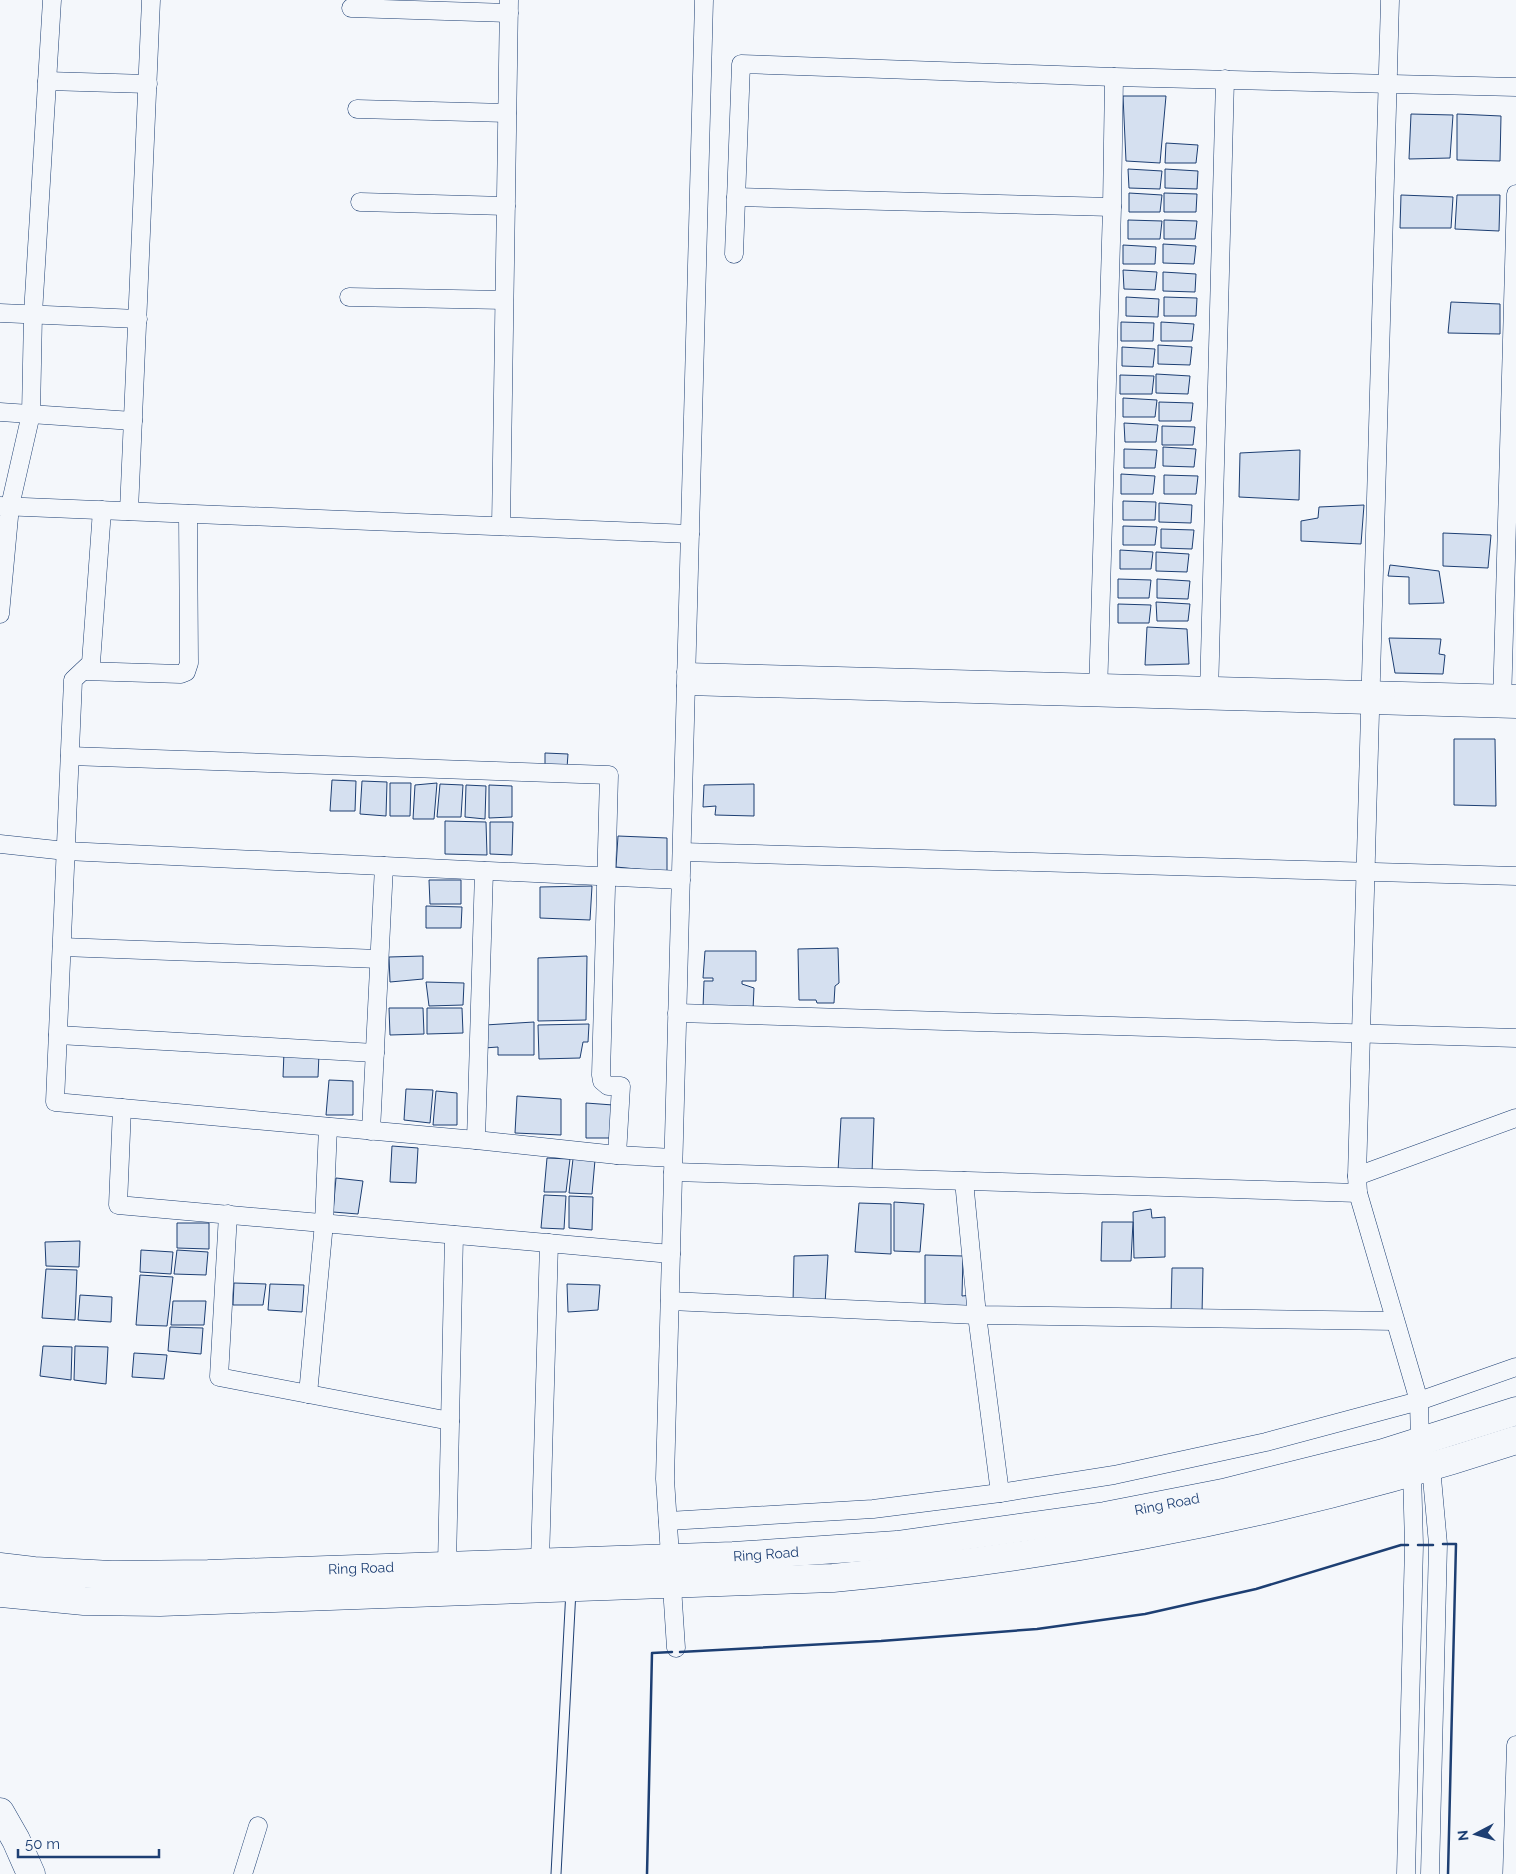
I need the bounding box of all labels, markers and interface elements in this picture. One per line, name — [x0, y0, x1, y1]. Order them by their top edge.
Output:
street label: Ring Road — [1133, 1490, 1201, 1518]
street label: Ring Road — [732, 1544, 800, 1564]
street label: Ring Road — [328, 1559, 394, 1577]
north arrow — [1451, 1809, 1501, 1859]
scale bar — [18, 1826, 159, 1858]
text: N — [1455, 1829, 1472, 1842]
text: 50 m — [25, 1835, 60, 1853]

